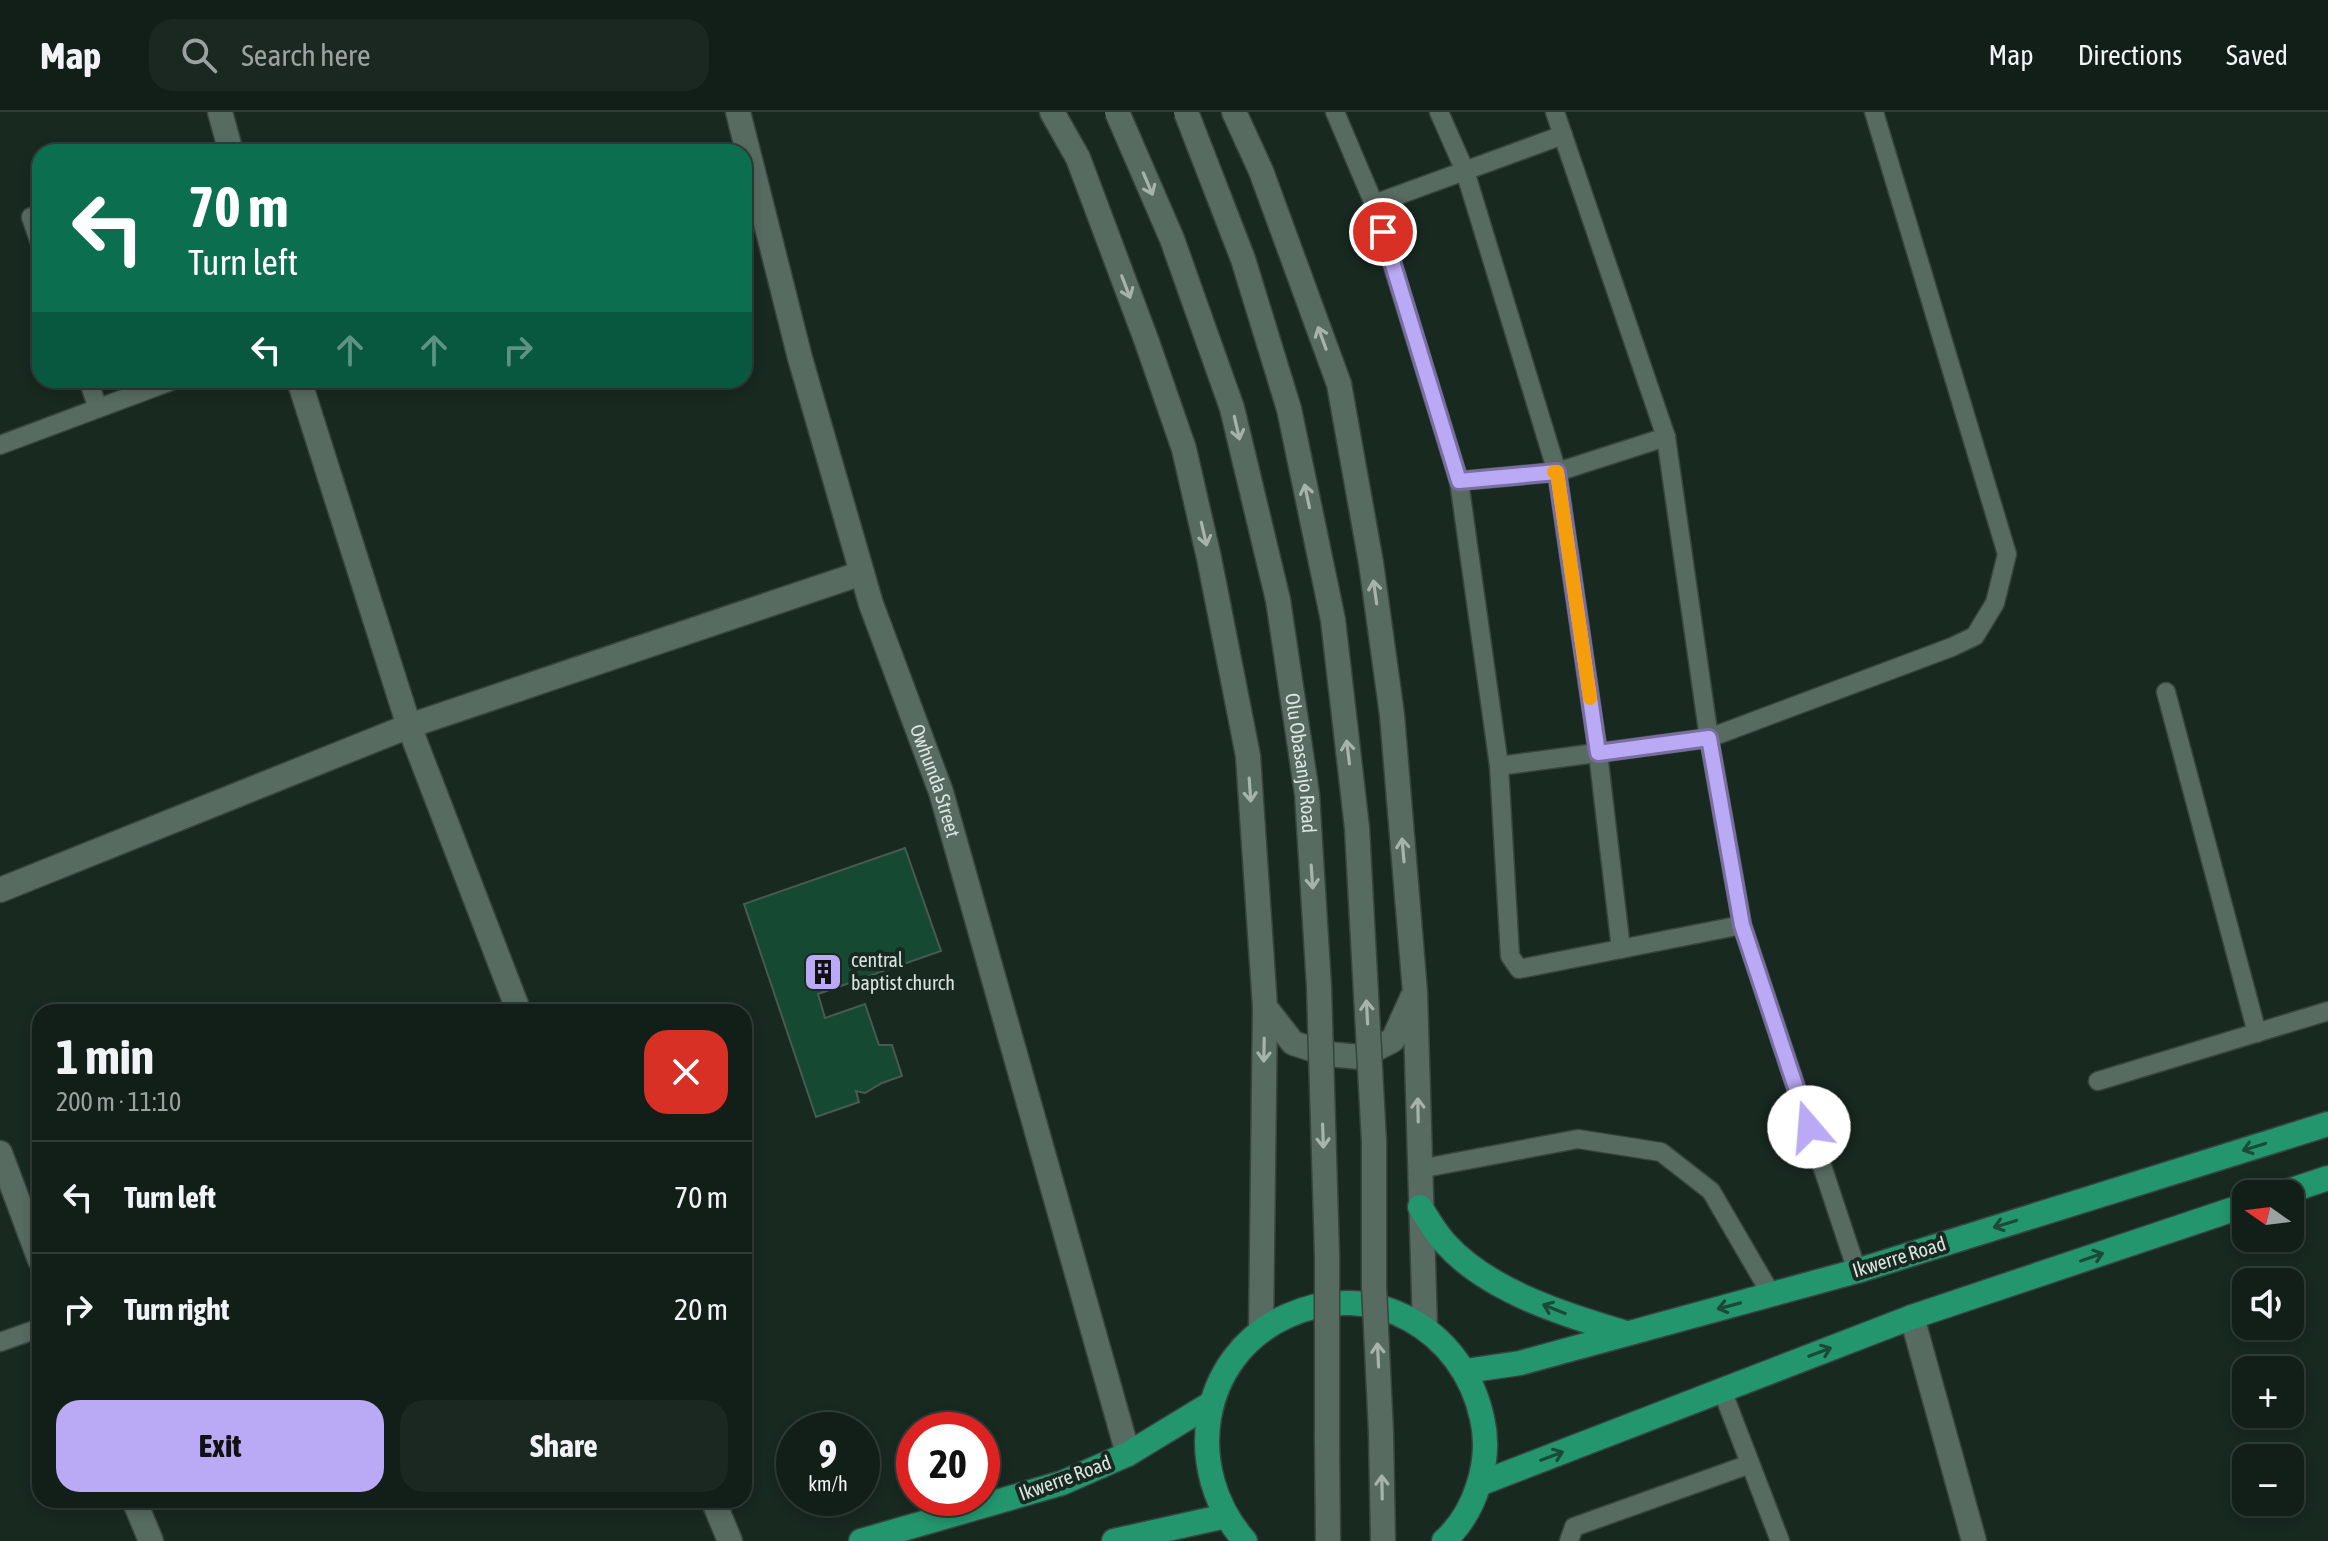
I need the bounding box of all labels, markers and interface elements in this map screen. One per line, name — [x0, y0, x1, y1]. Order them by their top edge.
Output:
search box — [149, 19, 709, 91]
icon: search — [177, 33, 221, 77]
text: Map — [40, 34, 101, 77]
text: Search here — [241, 38, 371, 72]
text: Map — [1989, 39, 2034, 71]
text: Directions — [2078, 39, 2182, 71]
text: Saved — [2226, 39, 2288, 71]
one-way arrow — [1142, 171, 1157, 196]
text: 70 m — [188, 175, 289, 239]
icon: left — [56, 176, 160, 280]
pin — [1349, 198, 1417, 266]
icon: arrive — [1361, 210, 1405, 254]
text: Turn left — [188, 241, 298, 283]
one-way arrow — [1120, 274, 1134, 299]
one-way arrow — [1314, 326, 1328, 351]
icon: left — [244, 328, 288, 372]
icon: ahead — [328, 328, 372, 372]
icon: ahead — [412, 328, 456, 372]
icon: right — [496, 328, 540, 372]
one-way arrow — [1230, 415, 1245, 440]
one-way arrow — [1299, 484, 1314, 509]
one-way arrow — [1197, 521, 1212, 547]
one-way arrow — [1367, 580, 1382, 605]
street label: Olu Obasanjo Road — [1281, 692, 1321, 834]
street label: Owhunda Street — [906, 721, 965, 840]
one-way arrow — [1341, 739, 1356, 766]
one-way arrow — [1243, 776, 1258, 803]
one-way arrow — [1395, 837, 1410, 864]
one-way arrow — [1305, 863, 1320, 890]
place label: central baptist church — [851, 948, 955, 994]
building icon: central baptist church — [802, 951, 844, 993]
one-way arrow — [1360, 999, 1375, 1026]
text: 1 min — [56, 1029, 154, 1084]
button: close — [644, 1030, 728, 1114]
one-way arrow — [1256, 1036, 1272, 1063]
position arrow — [1767, 1085, 1851, 1169]
text: 200 m · 11:10 — [56, 1087, 181, 1117]
one-way arrow — [1410, 1097, 1425, 1124]
one-way arrow — [1316, 1122, 1331, 1149]
one-way arrow — [2241, 1140, 2267, 1155]
icon: left — [56, 1175, 100, 1219]
text: Turn left — [124, 1180, 216, 1214]
text: 70 m — [674, 1180, 728, 1214]
north arrow — [2232, 1180, 2304, 1252]
map controls — [2232, 1180, 2304, 1516]
one-way arrow — [1993, 1218, 2018, 1233]
street label: Ikwerre Road — [1849, 1231, 1948, 1282]
one-way arrow — [2079, 1248, 2104, 1263]
button: sound — [2232, 1268, 2304, 1340]
icon: right — [56, 1287, 100, 1331]
text: Turn right — [124, 1292, 230, 1326]
text: 20 m — [674, 1292, 728, 1326]
one-way arrow — [1717, 1299, 1743, 1314]
one-way arrow — [1542, 1301, 1567, 1315]
one-way arrow — [1370, 1342, 1385, 1369]
one-way arrow — [1807, 1344, 1832, 1358]
button: + — [2232, 1356, 2304, 1428]
button: Exit — [56, 1400, 384, 1492]
button: Share — [400, 1400, 728, 1492]
speed limit sign: 20 — [896, 1412, 1000, 1516]
text: 9 — [819, 1431, 837, 1476]
button: − — [2232, 1444, 2304, 1516]
one-way arrow — [1539, 1448, 1564, 1462]
street label: Ikwerre Road — [1016, 1450, 1114, 1505]
text: km/h — [808, 1472, 848, 1495]
one-way arrow — [1374, 1474, 1390, 1501]

